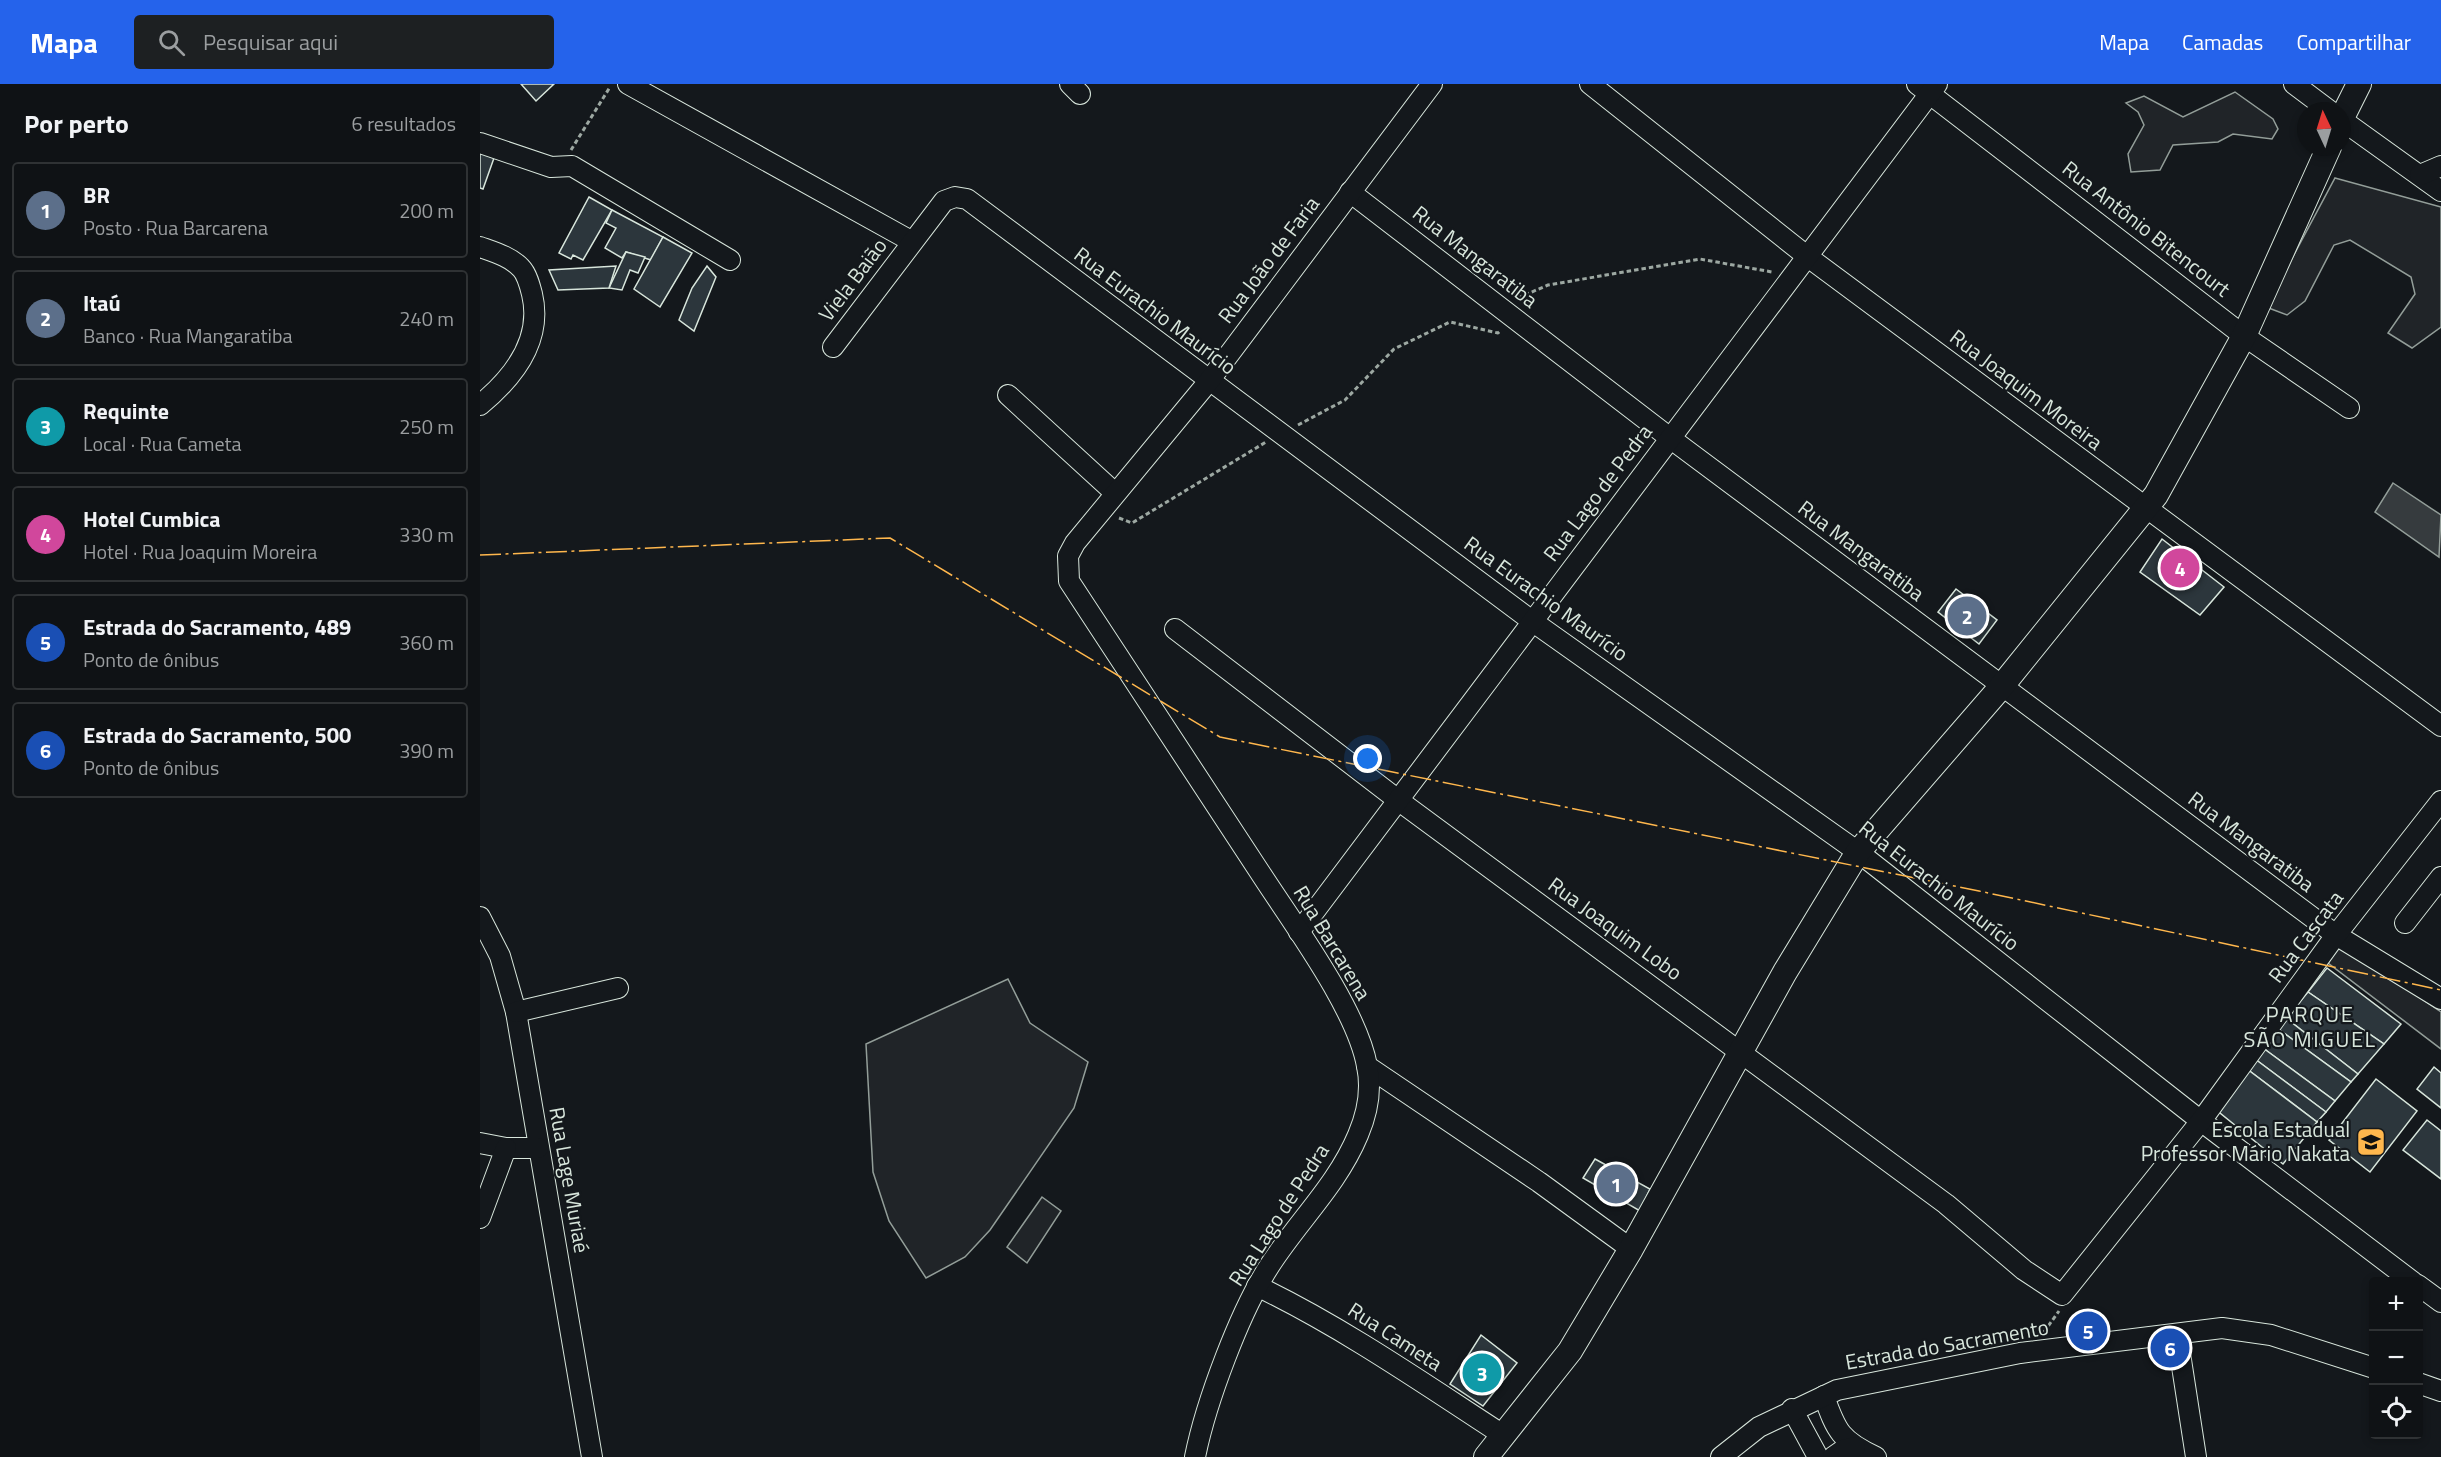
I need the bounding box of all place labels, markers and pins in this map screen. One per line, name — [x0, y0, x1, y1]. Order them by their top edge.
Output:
pin: 4 — [2160, 546, 2200, 590]
pin: 2 — [1948, 594, 1986, 638]
place label: Escola Estadual Professor Mário Nakata — [2141, 1113, 2350, 1169]
school or university icon: Escola Estadual Professor Mário Nakata — [2355, 1126, 2387, 1158]
pin: 1 — [1596, 1162, 1636, 1206]
pin: 5 — [2068, 1308, 2108, 1354]
pin: 6 — [2150, 1326, 2190, 1370]
pin: 3 — [1462, 1350, 1502, 1396]

